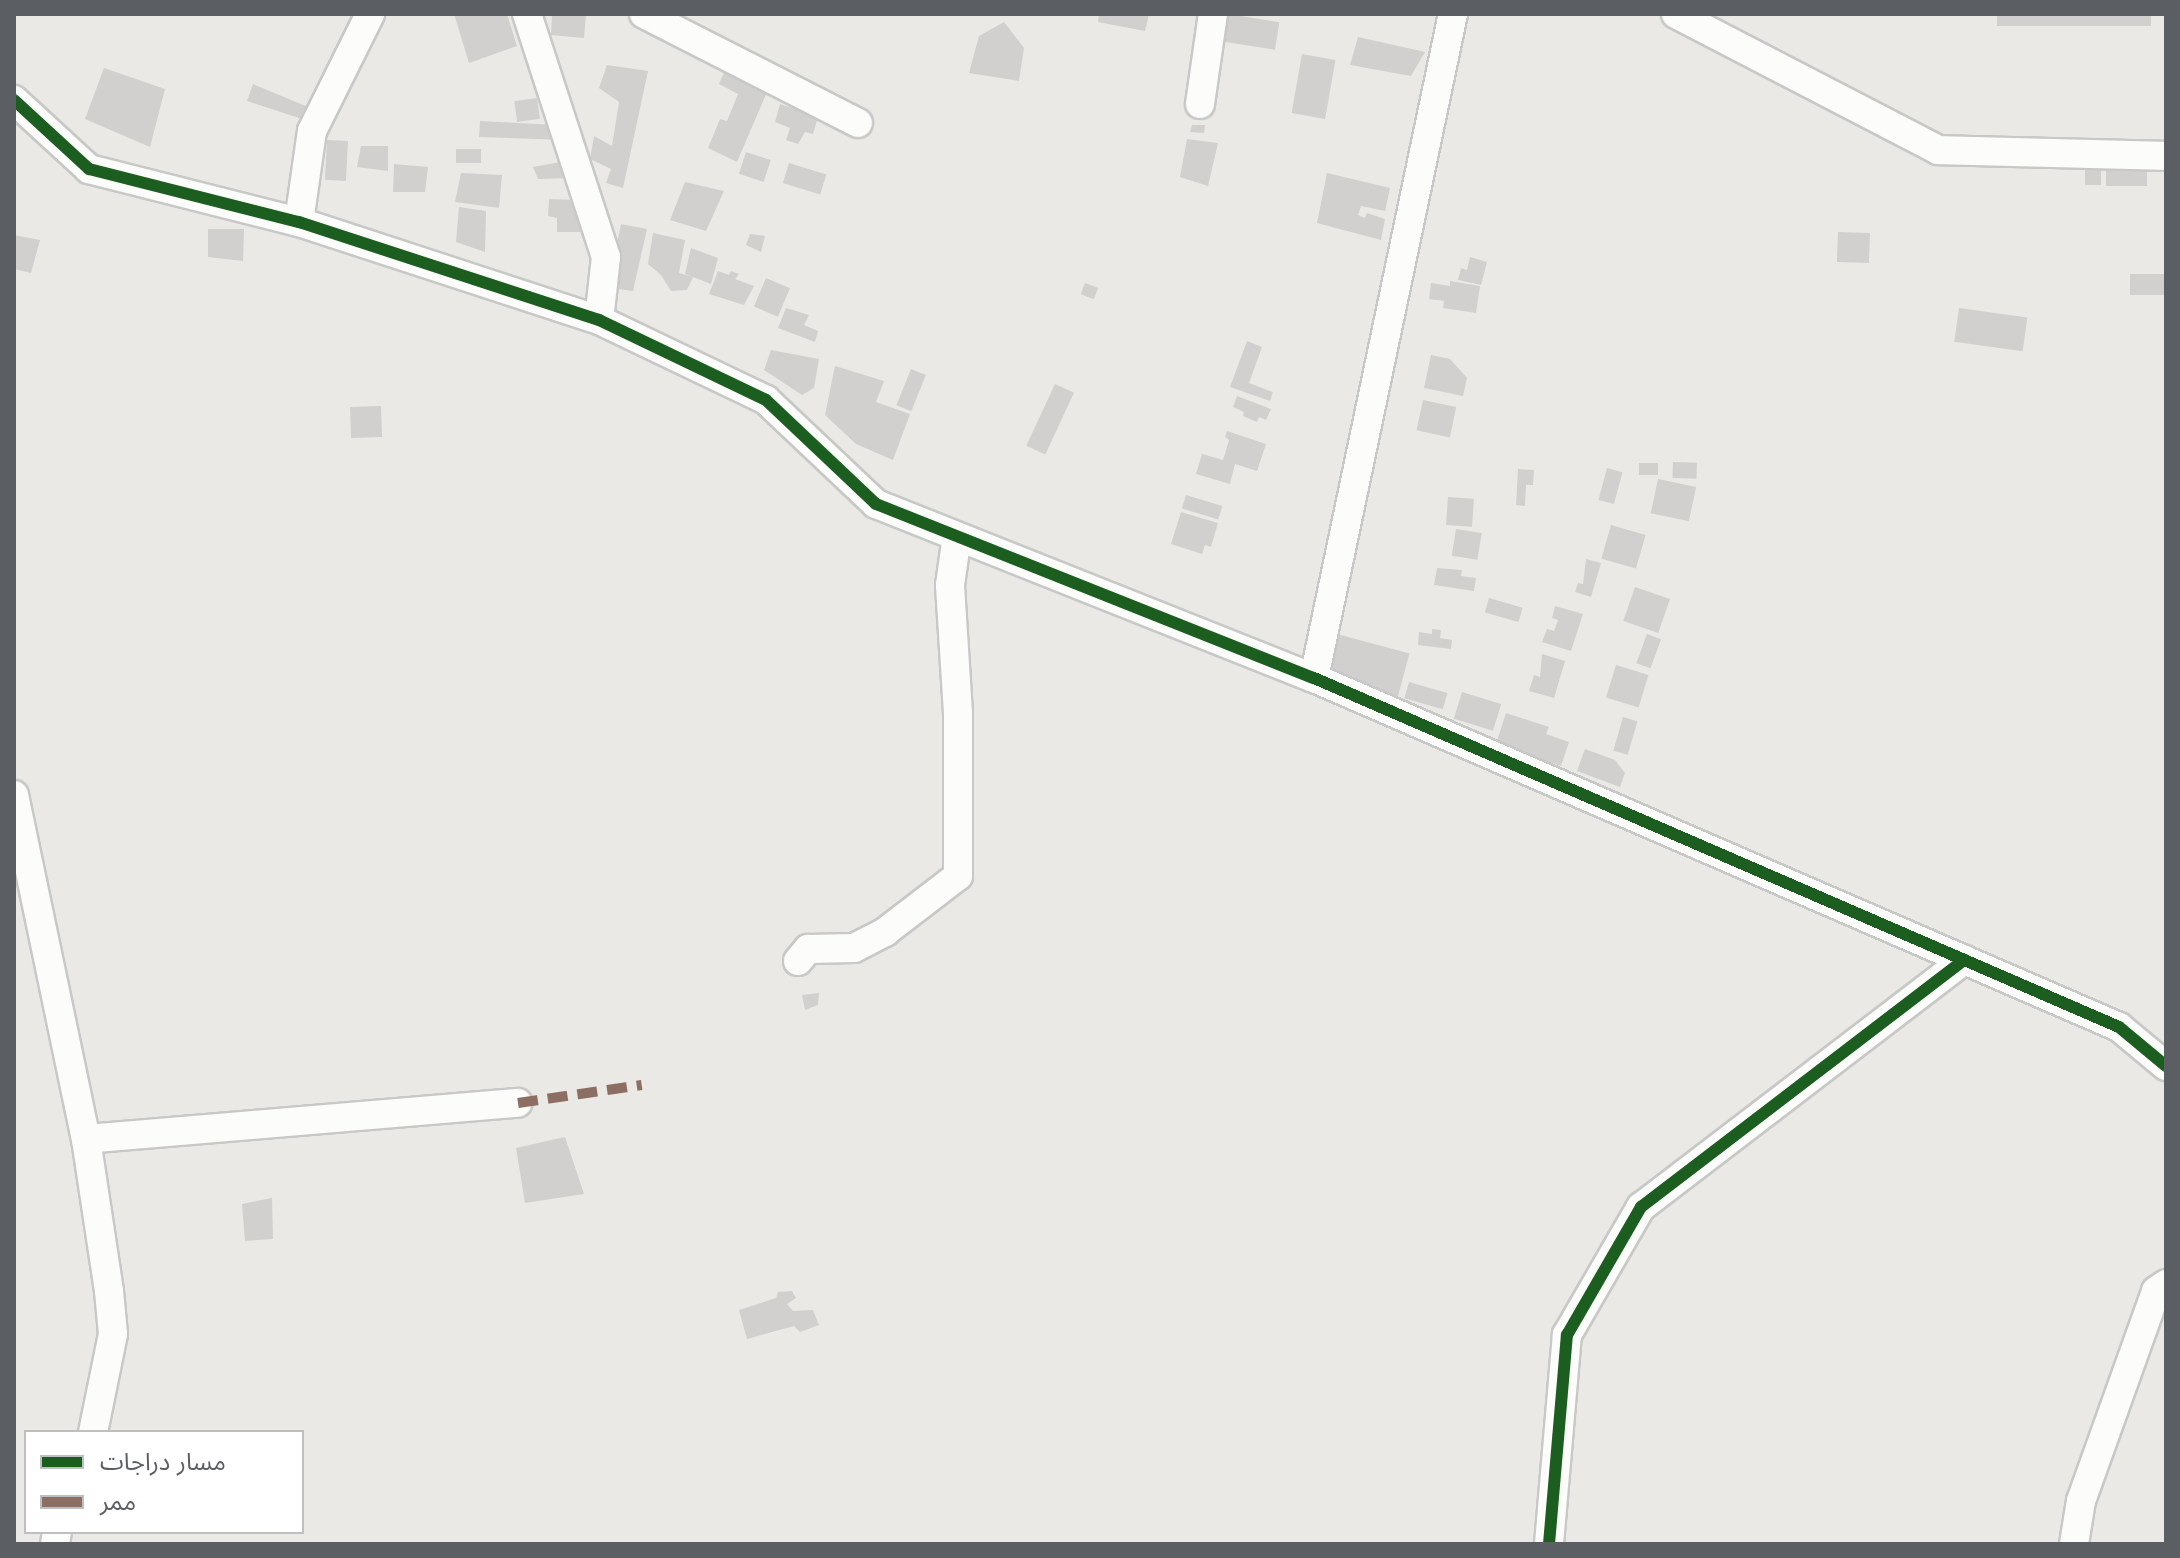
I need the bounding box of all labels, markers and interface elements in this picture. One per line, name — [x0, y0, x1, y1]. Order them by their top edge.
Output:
legend — [24, 1430, 304, 1534]
text: مسار دراجات — [100, 1447, 226, 1476]
text: ممر — [100, 1487, 136, 1516]

